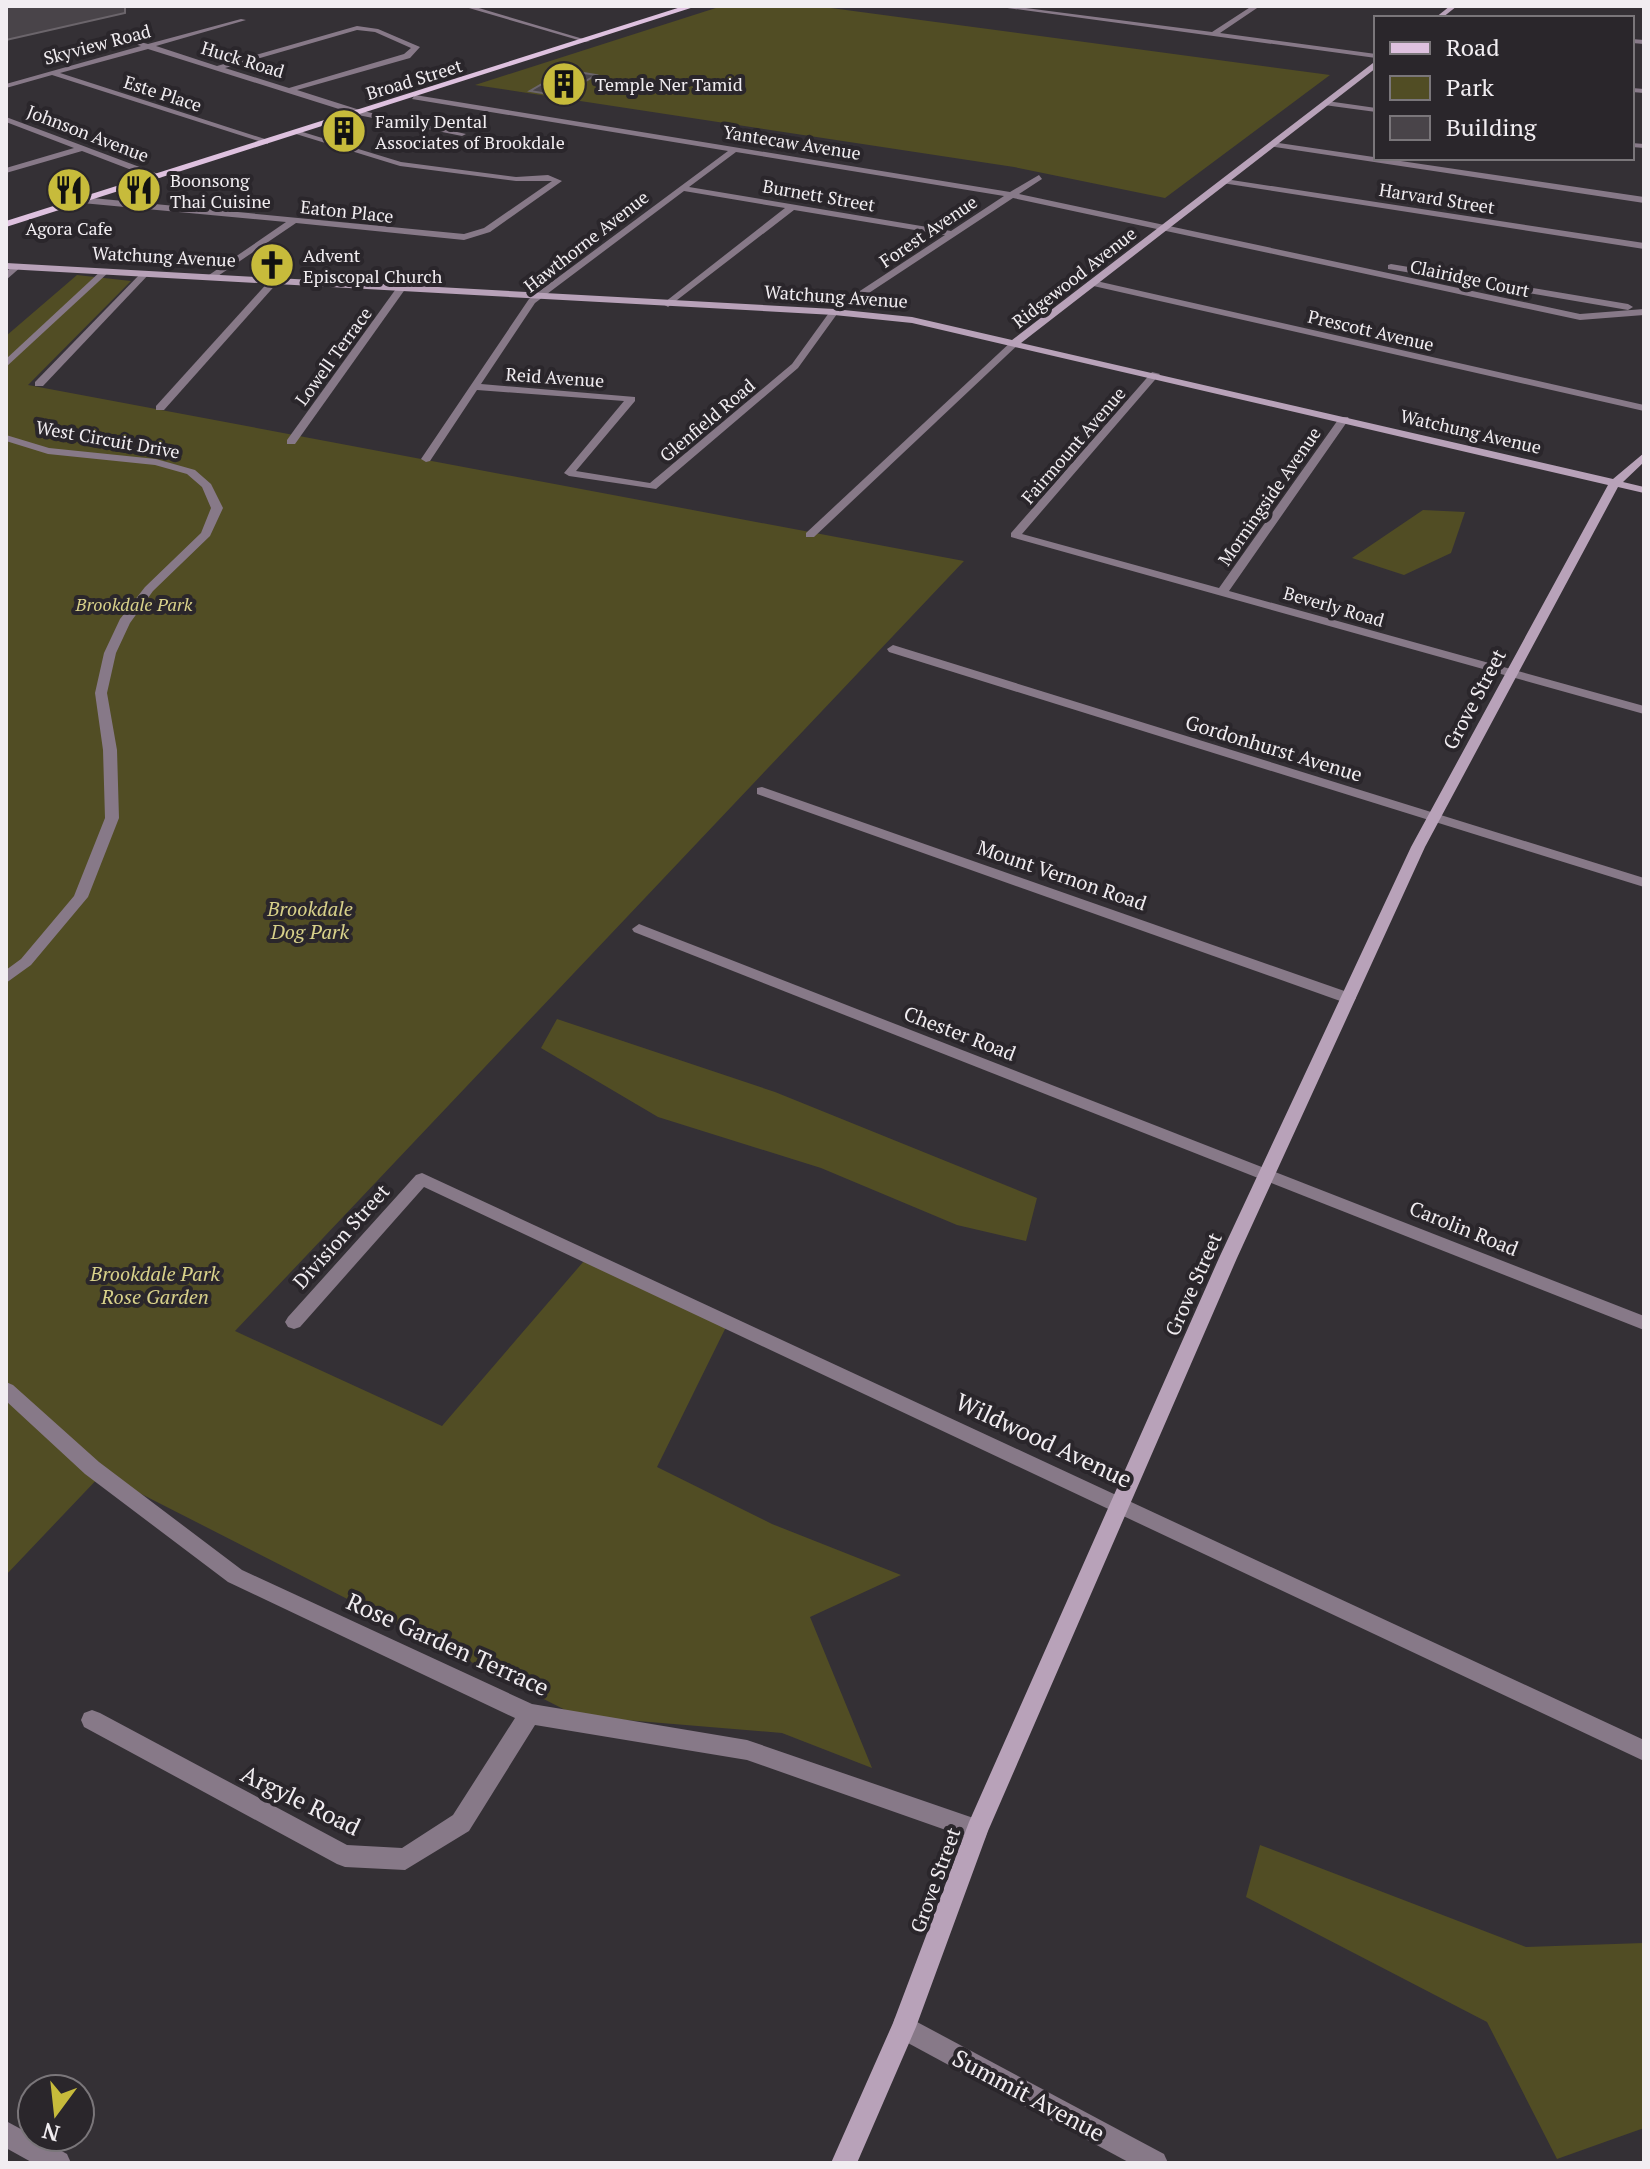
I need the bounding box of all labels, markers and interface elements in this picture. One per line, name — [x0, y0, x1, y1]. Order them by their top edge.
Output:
legend — [1374, 16, 1634, 160]
street label: Skyview Road — [41, 18, 153, 70]
text: Road — [1446, 31, 1500, 63]
street label: Huck Road — [199, 35, 287, 83]
street label: Broad Street — [363, 53, 465, 105]
building icon: Temple Ner Tamid — [540, 60, 588, 108]
street label: Este Place — [121, 69, 205, 117]
text: Park — [1446, 71, 1495, 103]
place label: Temple Ner Tamid — [595, 72, 743, 96]
street label: Johnson Avenue — [24, 99, 152, 167]
building icon: Family Dental Associates of Brookdale — [320, 107, 368, 155]
place label: Family Dental Associates of Brookdale — [375, 109, 565, 154]
text: Building — [1446, 111, 1537, 143]
street label: Yantecaw Avenue — [721, 119, 863, 165]
restaurant icon: Agora Cafe — [45, 166, 93, 214]
restaurant icon: Boonsong Thai Cuisine — [115, 166, 163, 214]
place label: Boonsong Thai Cuisine — [170, 168, 271, 213]
street label: Burnett Street — [761, 173, 877, 217]
street label: Harvard Street — [1377, 177, 1497, 219]
street label: Hawthorne Avenue — [519, 185, 653, 297]
street label: Forest Avenue — [874, 189, 982, 273]
street label: Eaton Place — [299, 194, 395, 228]
place label: Agora Cafe — [25, 216, 113, 240]
street label: Ridgewood Avenue — [1007, 221, 1141, 333]
street label: Watchung Avenue — [92, 240, 236, 272]
church icon: Advent Episcopal Church — [248, 241, 296, 289]
place label: Advent Episcopal Church — [303, 243, 443, 288]
street label: Clairidge Court — [1408, 254, 1532, 302]
street label: Watchung Avenue — [763, 279, 909, 313]
street label: Lowell Terrace — [289, 302, 377, 410]
street label: Prescott Avenue — [1306, 304, 1436, 356]
street label: Reid Avenue — [505, 362, 605, 392]
street label: Glenfield Road — [654, 373, 760, 467]
street label: Fairmount Avenue — [1016, 382, 1130, 508]
street label: Watchung Avenue — [1398, 403, 1544, 459]
street label: West Circuit Drive — [34, 415, 182, 463]
street label: Morningside Avenue — [1212, 422, 1326, 570]
street label: Beverly Road — [1281, 580, 1387, 632]
park label: Brookdale Park — [75, 592, 193, 616]
street label: Grove Street — [1436, 644, 1512, 754]
street label: Gordonhurst Avenue — [1182, 708, 1366, 788]
street label: Mount Vernon Road — [974, 833, 1150, 917]
park label: Brookdale Dog Park — [266, 895, 353, 945]
street label: Chester Road — [900, 999, 1020, 1067]
street label: Division Street — [287, 1177, 396, 1294]
street label: Carolin Road — [1406, 1194, 1522, 1262]
street label: Grove Street — [1158, 1228, 1228, 1340]
park label: Brookdale Park Rose Garden — [89, 1260, 220, 1310]
street label: Wildwood Avenue — [951, 1385, 1137, 1495]
street label: Rose Garden Terrace — [342, 1585, 554, 1703]
street label: Argyle Road — [236, 1757, 366, 1843]
street label: Grove Street — [903, 1823, 967, 1936]
street label: Summit Avenue — [947, 2041, 1111, 2149]
north arrow — [16, 2073, 96, 2153]
text: N — [39, 2117, 63, 2149]

